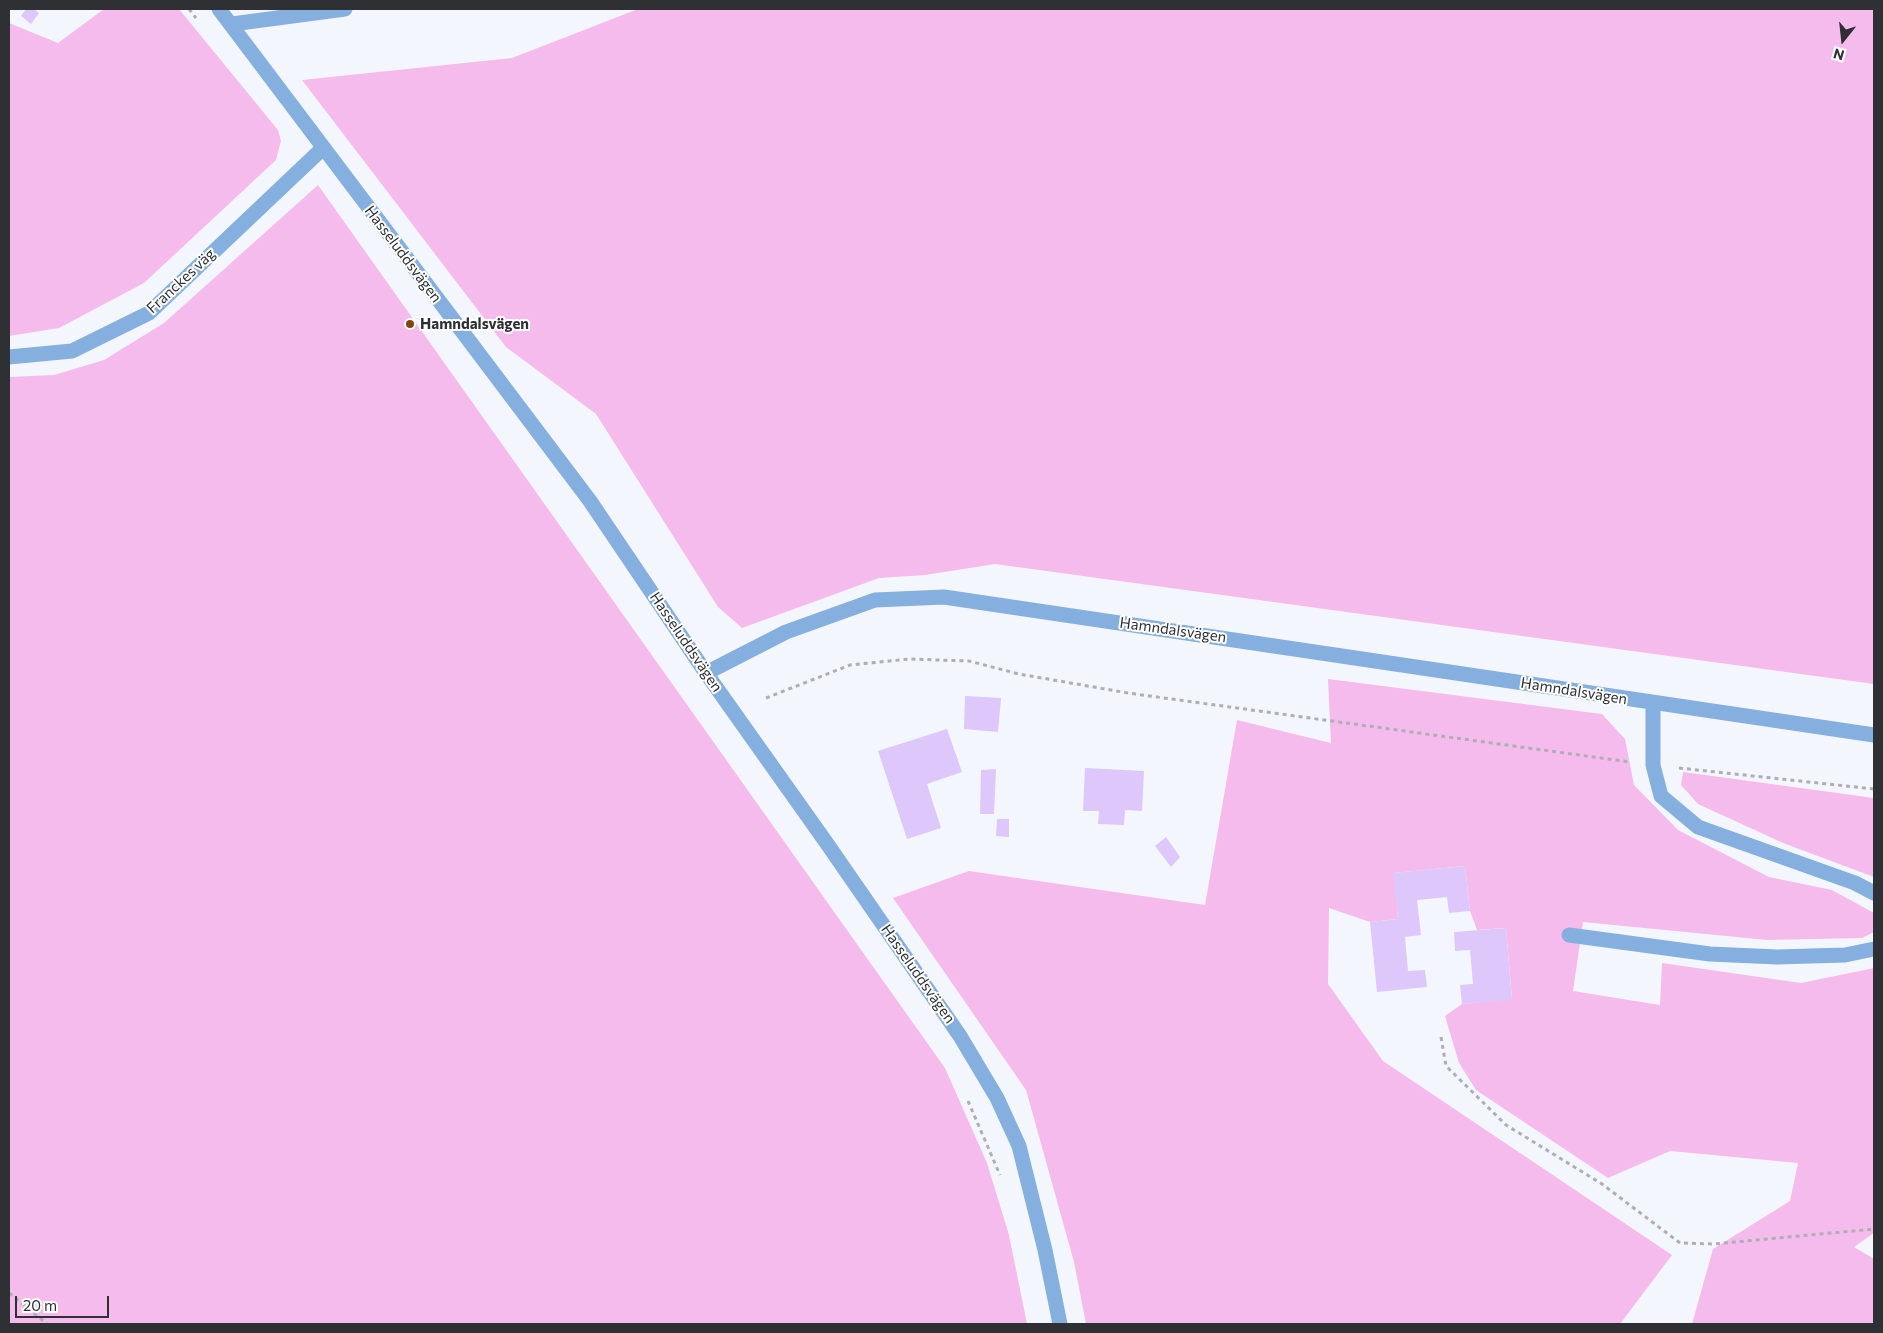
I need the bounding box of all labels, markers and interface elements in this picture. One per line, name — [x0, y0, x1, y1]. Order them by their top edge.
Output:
north arrow — [1818, 15, 1868, 65]
text: N — [1831, 45, 1846, 65]
street label: Hasseluddsvägen — [361, 202, 445, 306]
street label: Franckes väg — [143, 245, 219, 317]
place label: Hamndalsvägen — [420, 315, 529, 333]
marker: Hamndalsvägen — [404, 318, 416, 330]
street label: Hasseluddsvägen — [646, 589, 726, 695]
street label: Hamndalsvägen — [1118, 614, 1228, 646]
street label: Hamndalsvägen — [1519, 674, 1629, 708]
street label: Hasseluddsvägen — [877, 921, 959, 1027]
scale bar — [18, 1286, 111, 1318]
text: 20 m — [23, 1296, 57, 1314]

